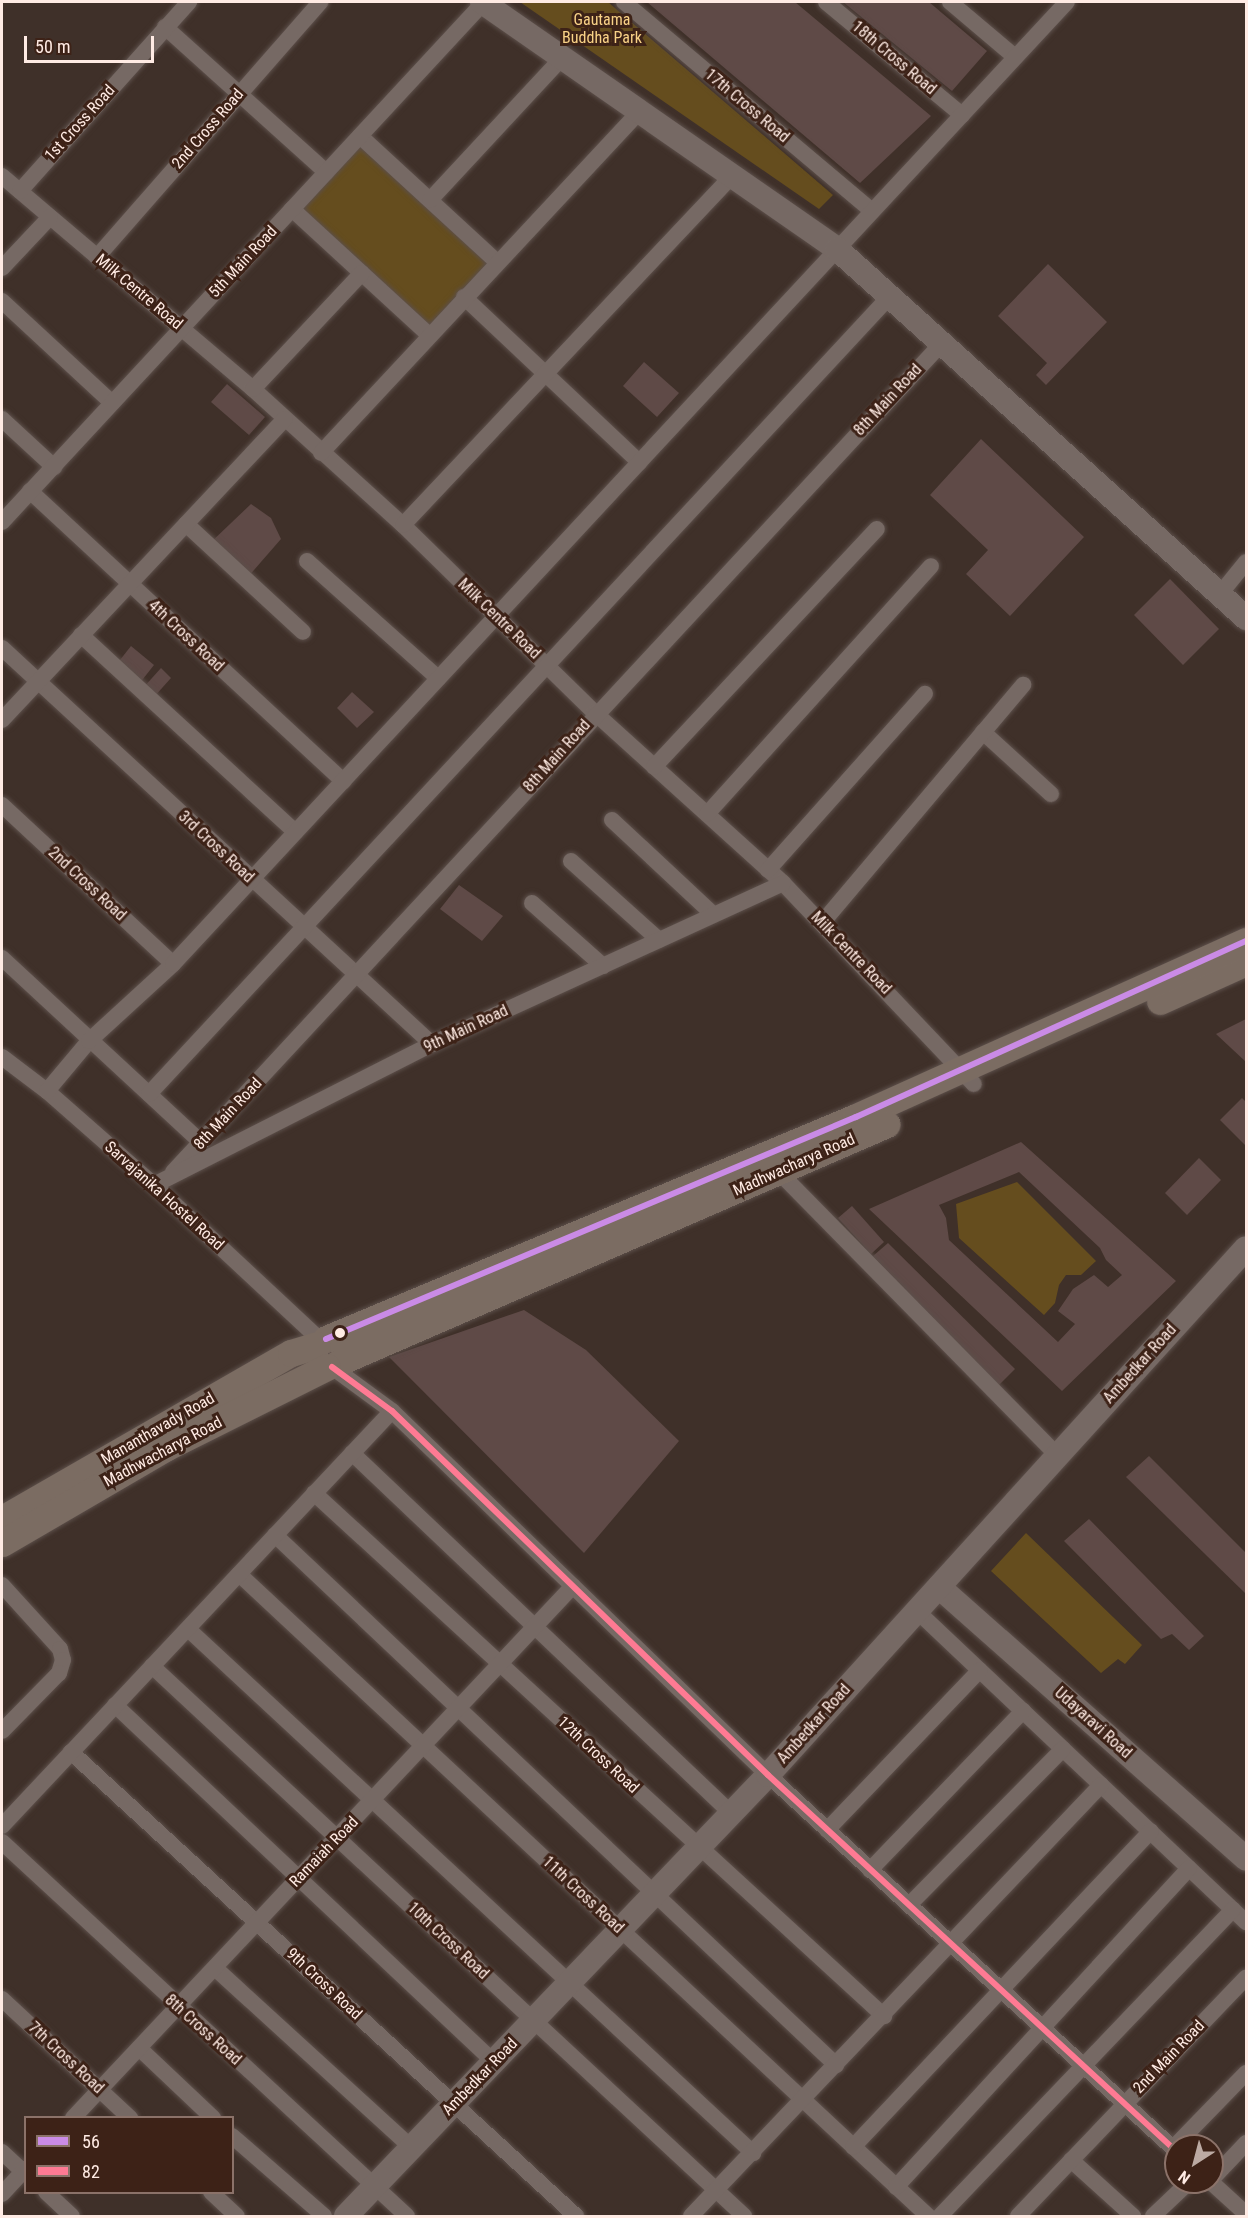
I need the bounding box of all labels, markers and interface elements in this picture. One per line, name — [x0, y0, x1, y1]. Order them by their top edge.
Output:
park label: Gautama Buddha Park — [562, 10, 642, 48]
street label: 18th Cross Road — [848, 17, 940, 99]
scale bar — [27, 24, 158, 62]
text: 50 m — [35, 36, 70, 57]
street label: 17th Cross Road — [701, 65, 793, 147]
street label: 1st Cross Road — [41, 81, 119, 165]
street label: 2nd Cross Road — [168, 85, 248, 173]
street label: 5th Main Road — [205, 222, 281, 302]
street label: Milk Centre Road — [92, 250, 186, 334]
street label: 8th Main Road — [850, 360, 926, 440]
street label: Milk Centre Road — [454, 575, 544, 663]
street label: 4th Cross Road — [144, 596, 228, 676]
street label: 8th Main Road — [519, 716, 595, 796]
street label: 3rd Cross Road — [174, 807, 258, 887]
street label: 2nd Cross Road — [44, 843, 130, 925]
street label: Milk Centre Road — [807, 908, 895, 998]
street label: 9th Main Road — [421, 1001, 511, 1057]
street label: 8th Main Road — [190, 1074, 266, 1154]
street label: Madhwacharya Road — [730, 1130, 858, 1200]
street label: Sarvajanika Hostel Road — [101, 1137, 227, 1255]
street label: Ambedkar Road — [1099, 1320, 1181, 1408]
unlabelled marker — [334, 1327, 346, 1339]
street label: Mananthavady Road — [98, 1389, 218, 1469]
street label: Madhwacharya Road — [101, 1413, 225, 1491]
street label: Ambedkar Road — [773, 1680, 855, 1768]
street label: Udayaravi Road — [1050, 1683, 1136, 1763]
street label: 12th Cross Road — [553, 1712, 643, 1798]
street label: Ramaiah Road — [286, 1813, 362, 1891]
street label: 11th Cross Road — [538, 1852, 628, 1938]
street label: 10th Cross Road — [403, 1898, 493, 1984]
street label: 9th Cross Road — [282, 1944, 366, 2024]
street label: 8th Cross Road — [161, 1991, 245, 2069]
street label: 2nd Main Road — [1129, 2016, 1209, 2098]
street label: 7th Cross Road — [24, 2018, 108, 2098]
street label: Ambedkar Road — [438, 2034, 522, 2120]
legend — [24, 2116, 234, 2194]
text: 56 — [82, 2131, 100, 2152]
north arrow — [1164, 2134, 1224, 2194]
text: 82 — [82, 2161, 100, 2182]
text: N — [1175, 2167, 1194, 2188]

